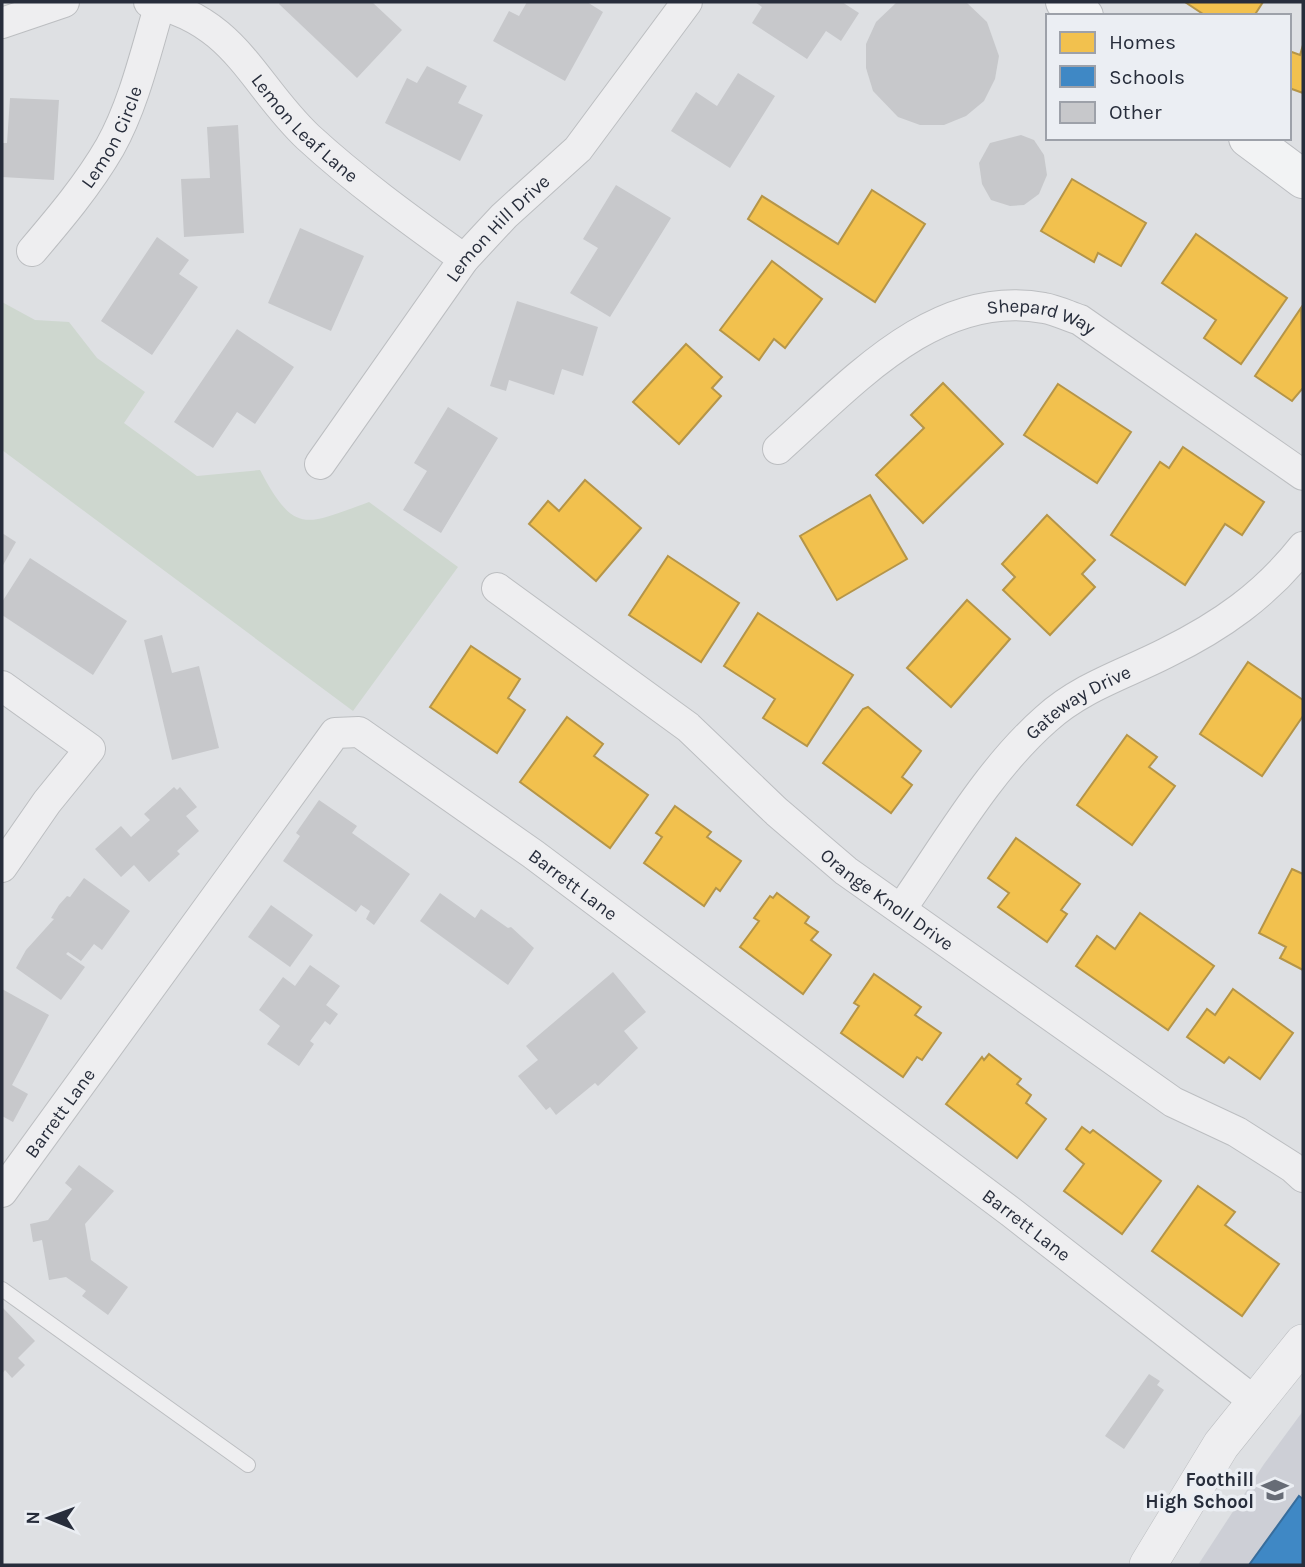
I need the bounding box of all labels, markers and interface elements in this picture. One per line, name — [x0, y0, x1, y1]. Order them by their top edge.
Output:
legend — [1046, 14, 1291, 140]
text: Homes — [1109, 30, 1176, 54]
text: Schools — [1109, 65, 1185, 89]
street label: Lemon Leaf Lane — [246, 70, 362, 187]
street label: Lemon Circle — [77, 83, 147, 193]
text: Other — [1109, 100, 1162, 124]
street label: Lemon Hill Drive — [441, 170, 554, 286]
street label: Shepard Way — [985, 295, 1100, 340]
street label: Gateway Drive — [1021, 661, 1134, 744]
street label: Orange Knoll Drive — [816, 844, 958, 956]
street label: Barrett Lane — [524, 845, 621, 925]
street label: Barrett Lane — [21, 1064, 100, 1162]
street label: Barrett Lane — [978, 1185, 1075, 1266]
place label: Foothill High School — [1145, 1469, 1254, 1513]
school or university icon: Foothill High School — [1260, 1475, 1290, 1505]
north arrow — [14, 1483, 84, 1553]
text: N — [22, 1511, 44, 1525]

